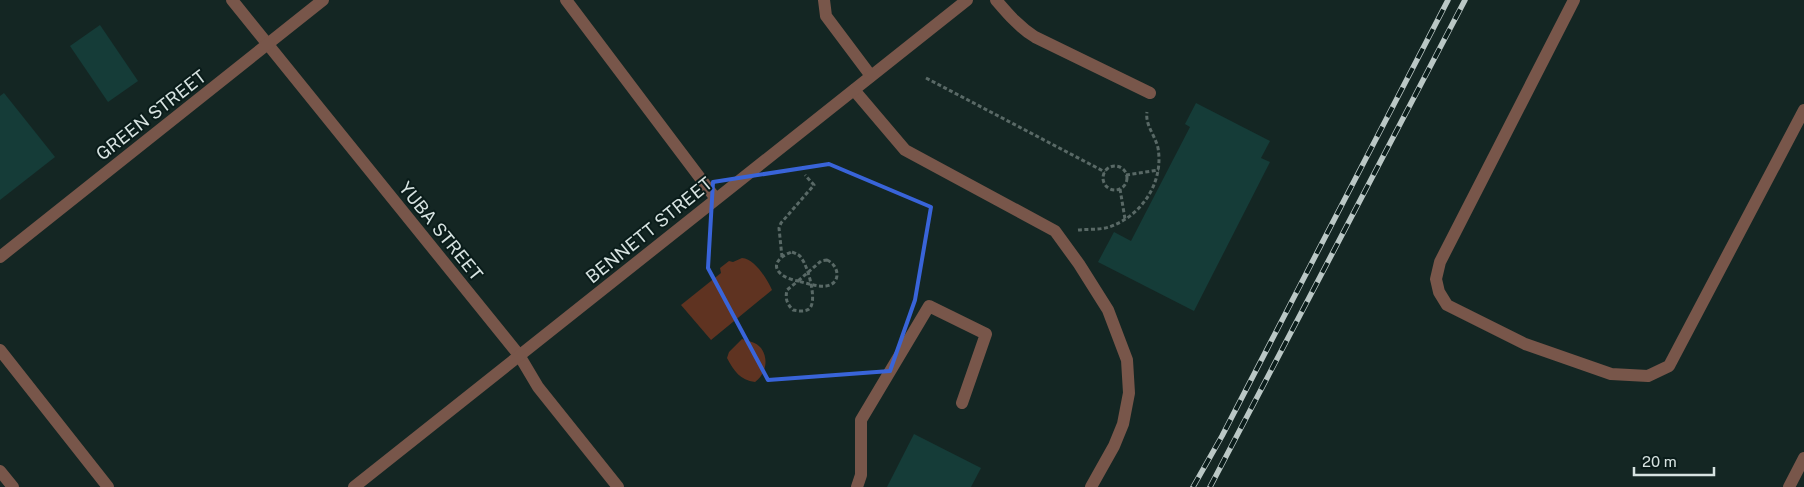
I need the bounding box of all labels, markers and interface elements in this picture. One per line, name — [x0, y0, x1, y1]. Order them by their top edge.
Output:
street label: GREEN STREET — [92, 65, 210, 165]
street label: BENNETT STREET — [582, 172, 717, 287]
street label: YUBA STREET — [395, 177, 487, 285]
scale bar — [1634, 444, 1714, 476]
text: 20 m — [1642, 453, 1677, 470]

